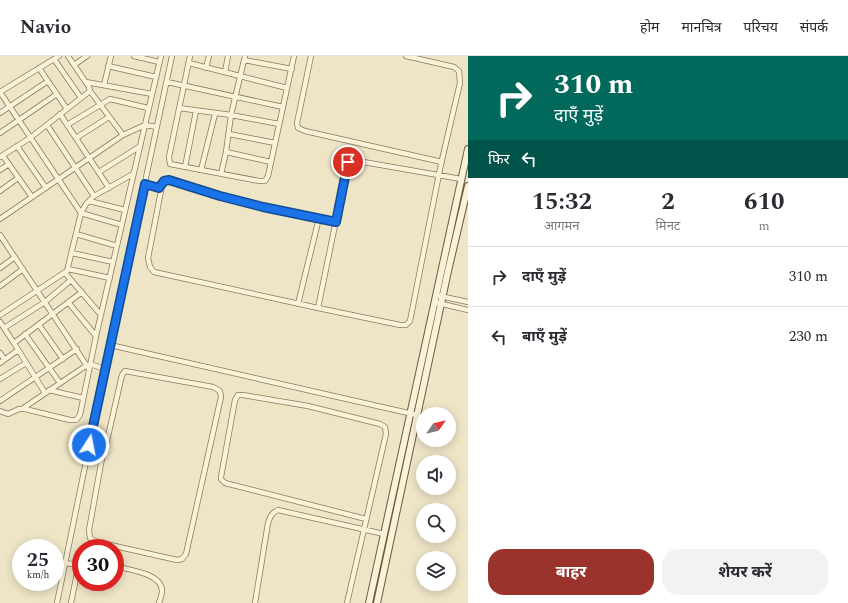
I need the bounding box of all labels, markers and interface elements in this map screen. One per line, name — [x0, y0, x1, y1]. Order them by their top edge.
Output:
text: Navio — [20, 13, 71, 42]
text: होम — [640, 17, 659, 38]
text: मानचित्र — [681, 17, 722, 38]
text: परिचय — [744, 17, 778, 38]
text: संपर्क — [800, 17, 828, 38]
text: 310 m — [554, 63, 633, 106]
icon: right — [488, 72, 540, 124]
text: दाएँ मुड़ें — [554, 102, 603, 129]
pin — [331, 145, 365, 179]
text: फिर — [488, 148, 510, 171]
icon: left — [518, 148, 540, 170]
icon: arrive — [337, 151, 359, 173]
text: 15:32 — [532, 184, 592, 220]
text: 2 — [661, 184, 675, 220]
text: 610 — [744, 184, 784, 220]
text: आगमन — [544, 216, 580, 236]
text: मिनट — [655, 216, 680, 236]
text: m — [759, 216, 770, 236]
text: दाएँ मुड़ें — [522, 265, 566, 288]
text: 310 m — [789, 265, 828, 288]
icon: right — [488, 266, 510, 288]
text: बाएँ मुड़ें — [522, 325, 567, 348]
text: 230 m — [789, 325, 828, 348]
icon: left — [488, 326, 510, 348]
north arrow — [416, 407, 456, 447]
map controls — [416, 407, 456, 591]
position arrow — [68, 424, 110, 466]
button: sound — [416, 455, 456, 495]
button: search — [416, 503, 456, 543]
speed limit sign: 30 — [72, 539, 124, 591]
text: 25 — [27, 545, 49, 575]
button: बाहर — [488, 549, 654, 595]
button: शेयर करें — [662, 549, 828, 595]
button: layers — [416, 551, 456, 591]
text: km/h — [27, 567, 49, 583]

